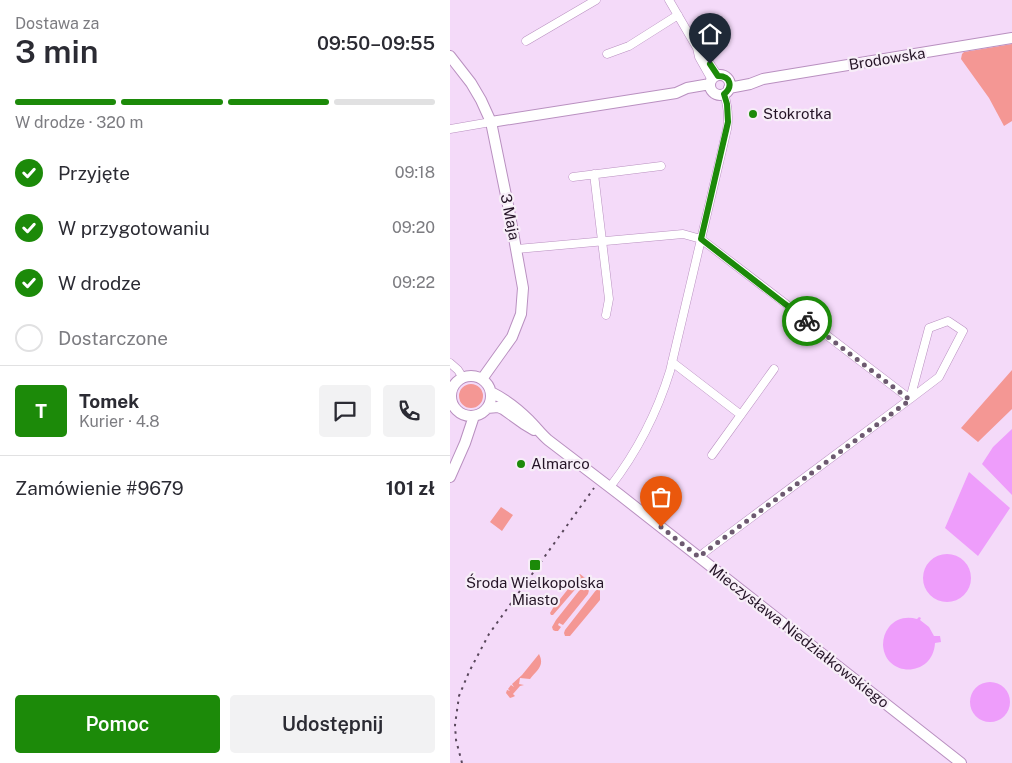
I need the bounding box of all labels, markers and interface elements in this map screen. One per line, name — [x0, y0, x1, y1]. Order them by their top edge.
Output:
pin — [689, 13, 731, 64]
text: Dostawa za — [15, 14, 99, 33]
icon: home — [696, 20, 724, 48]
text: 09:50–09:55 — [317, 32, 435, 54]
text: 3 min — [15, 33, 99, 70]
street label: Brodowska — [847, 44, 926, 73]
place label: Stokrotka — [763, 105, 832, 122]
marker: Stokrotka — [747, 108, 759, 120]
text: W drodze · 320 m — [15, 113, 143, 132]
icon: check — [15, 159, 43, 187]
text: Przyjęte — [58, 162, 130, 184]
text: 09:18 — [395, 163, 435, 182]
street label: 3 Maja — [498, 192, 523, 242]
icon: check — [15, 214, 43, 242]
text: W przygotowaniu — [58, 217, 210, 239]
text: 09:20 — [392, 218, 435, 237]
icon: check — [15, 269, 43, 297]
text: W drodze — [58, 272, 141, 294]
text: 09:22 — [392, 273, 435, 292]
courier — [782, 296, 832, 346]
icon: bike — [793, 307, 821, 335]
text: Dostarczone — [58, 327, 168, 349]
button: chat — [319, 385, 371, 437]
button: phone — [383, 385, 435, 437]
text: Tomek — [79, 390, 139, 412]
text: T — [35, 400, 47, 422]
text: Kurier · 4.8 — [79, 412, 160, 431]
place label: Almarco — [531, 455, 590, 472]
marker: Almarco — [515, 458, 527, 470]
pin — [640, 476, 682, 527]
text: Zamówienie #9679 — [15, 477, 184, 499]
text: 101 zł — [386, 477, 435, 499]
icon: bag — [647, 483, 675, 511]
marker: Środa Wielkopolska Miasto — [528, 558, 542, 572]
street label: Mieczysława Niedziałkowskiego — [706, 560, 892, 711]
place label: Środa Wielkopolska Miasto — [466, 573, 604, 608]
button: Pomoc — [15, 695, 220, 753]
button: Udostępnij — [230, 695, 435, 753]

